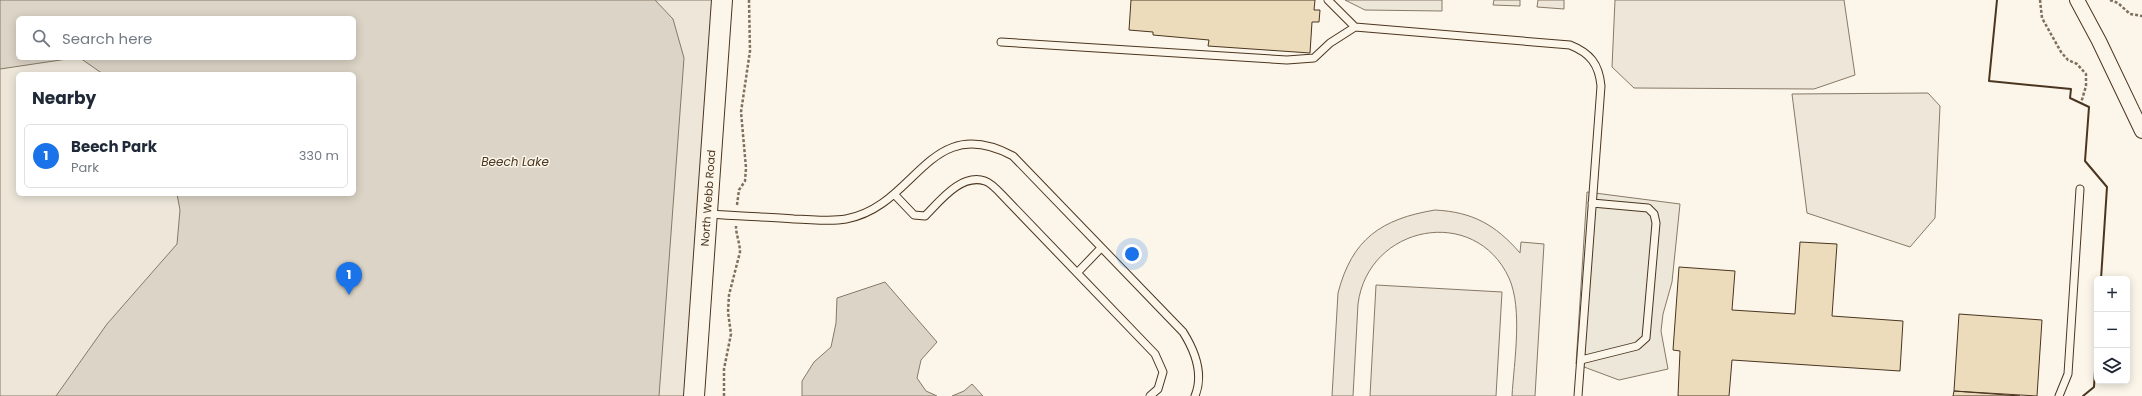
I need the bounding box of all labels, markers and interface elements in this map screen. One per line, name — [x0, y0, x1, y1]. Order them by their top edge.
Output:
search box — [16, 16, 356, 60]
icon: search — [30, 27, 52, 49]
text: Search here — [62, 28, 152, 49]
text: Nearby — [32, 86, 96, 110]
text: Beech Park — [71, 136, 157, 157]
text: 1 — [44, 146, 48, 165]
text: 330 m — [299, 146, 339, 165]
street label: North Webb Road — [697, 149, 719, 247]
water label: Beech Lake — [481, 153, 549, 170]
text: Park — [71, 158, 99, 177]
your location — [1122, 244, 1142, 264]
pin: 1 — [336, 262, 362, 295]
map controls — [2094, 276, 2130, 384]
button: + — [2094, 276, 2130, 312]
button: − — [2094, 312, 2130, 348]
button: layers — [2094, 348, 2130, 384]

